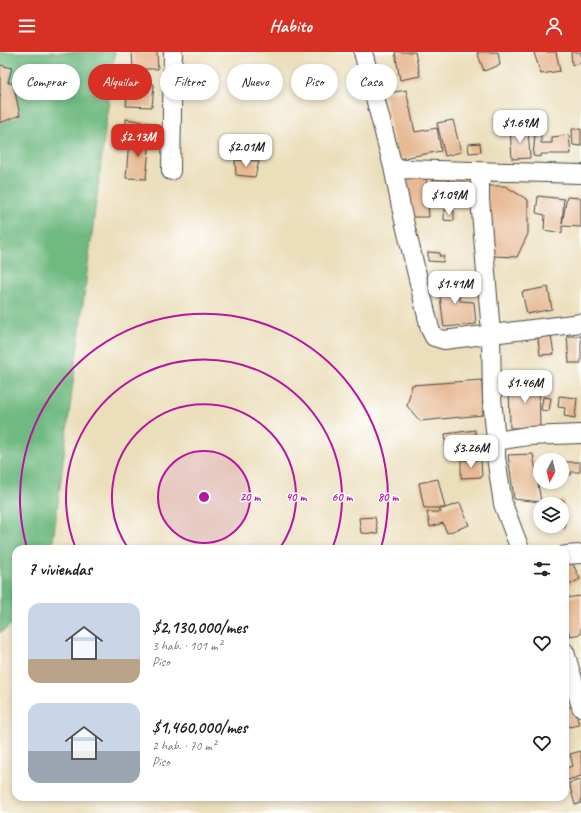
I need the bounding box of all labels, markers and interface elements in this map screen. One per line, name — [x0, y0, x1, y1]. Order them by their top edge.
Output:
icon: menu — [16, 15, 38, 37]
text: Habito — [269, 15, 312, 37]
icon: person — [543, 15, 565, 37]
chip: Comprar — [12, 64, 80, 100]
chip: Alquilar — [88, 64, 152, 100]
chip: Filtros — [160, 64, 219, 100]
chip: Nuevo — [227, 64, 283, 100]
chip: Piso — [291, 64, 338, 100]
chip: Casa — [346, 64, 397, 100]
pin: $1.69M — [487, 110, 553, 144]
text: $1.69M — [502, 115, 538, 131]
pin: $2.13M — [105, 124, 171, 158]
text: $2.13M — [120, 129, 156, 145]
pin: $2.01M — [213, 134, 279, 168]
text: $2.01M — [228, 139, 264, 155]
pin: $1.09M — [416, 182, 482, 216]
text: $1.09M — [431, 187, 467, 203]
pin: $1.41M — [422, 271, 488, 305]
text: $1.41M — [437, 276, 473, 292]
pin: $1.46M — [492, 370, 558, 404]
text: $1.46M — [507, 375, 543, 391]
pin: $3.26M — [438, 435, 504, 469]
text: $3.26M — [453, 440, 489, 456]
north arrow — [533, 453, 569, 489]
map controls — [533, 453, 569, 533]
text: 20 m — [240, 489, 261, 505]
text: 40 m — [286, 489, 307, 505]
text: 60 m — [332, 489, 354, 505]
text: 80 m — [378, 489, 399, 505]
centre of rings — [197, 490, 211, 504]
button: layers — [533, 497, 569, 533]
icon: filters — [531, 558, 553, 580]
text: 7 viviendas — [28, 559, 92, 580]
text: $2,130,000/mes — [152, 617, 247, 638]
icon: home — [60, 619, 108, 667]
icon: heart — [531, 632, 553, 654]
text: 3 hab. · 101 m² — [152, 638, 222, 654]
text: Piso — [152, 654, 170, 670]
text: $1,460,000/mes — [152, 717, 247, 738]
icon: home — [60, 719, 108, 767]
icon: heart — [531, 732, 553, 754]
text: 2 hab. · 70 m² — [152, 738, 216, 754]
text: Piso — [152, 754, 170, 770]

